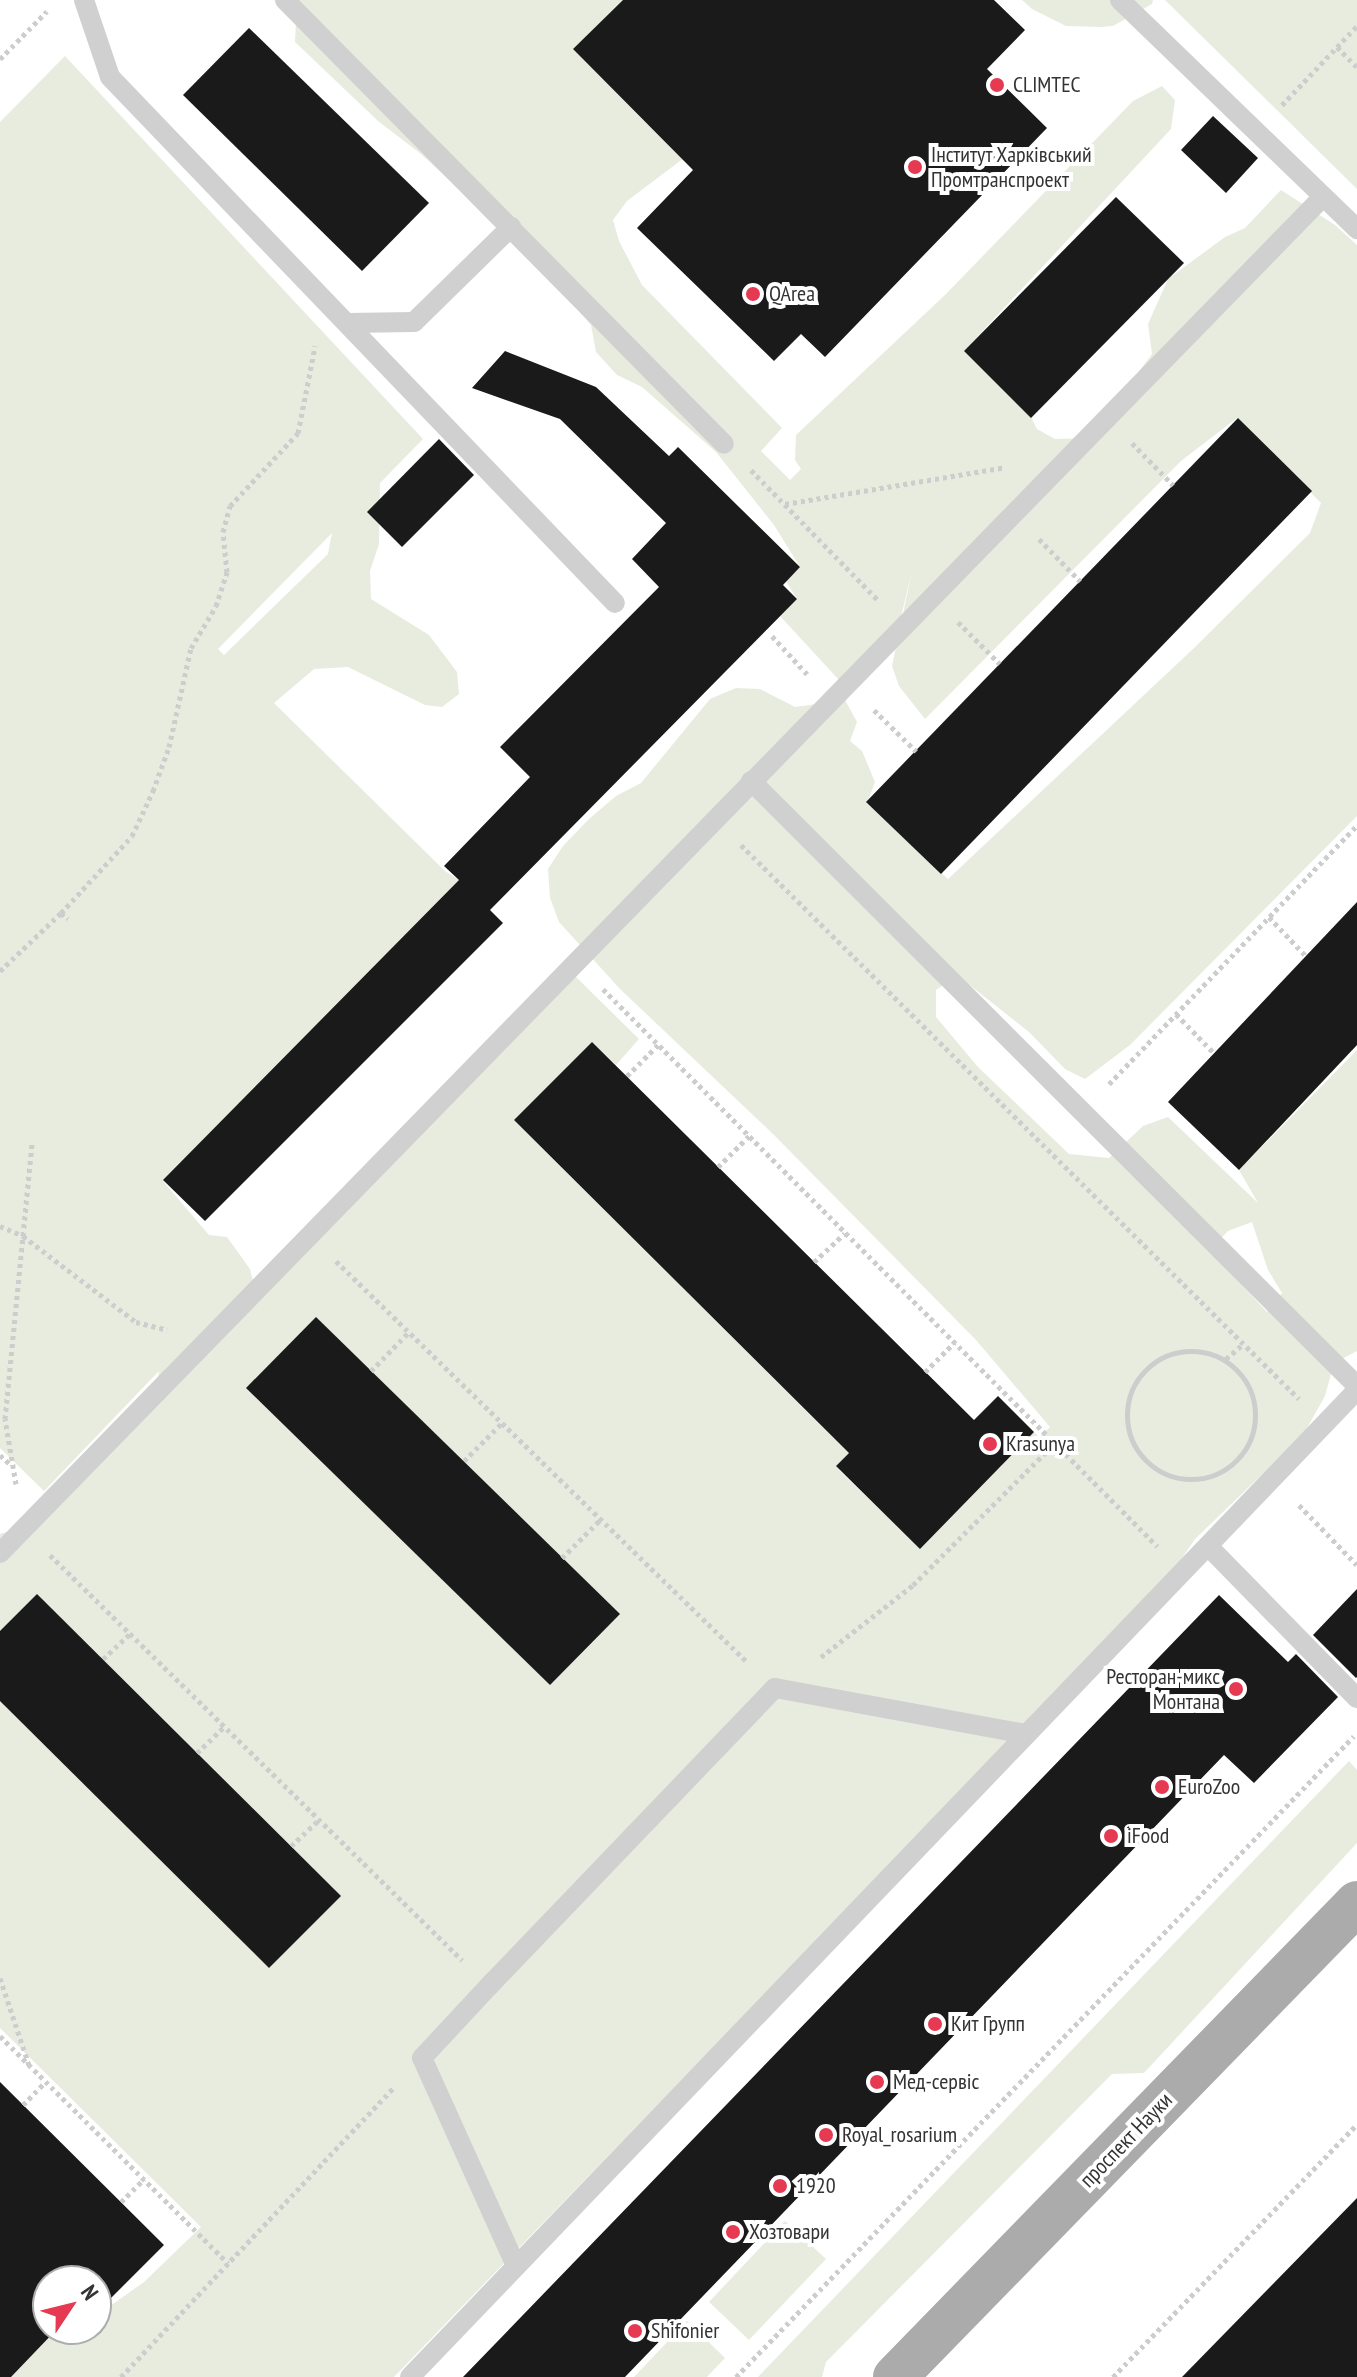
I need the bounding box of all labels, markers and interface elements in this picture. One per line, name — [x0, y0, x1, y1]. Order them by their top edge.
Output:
place label: CLIMTEC — [1013, 72, 1081, 98]
marker: CLIMTEC — [988, 76, 1006, 94]
place label: Інститут Харківський Промтранспроект — [931, 141, 1093, 192]
marker: Інститут Харківський Промтранспроект — [906, 158, 924, 176]
place label: QArea — [769, 281, 815, 307]
marker: QArea — [744, 285, 762, 303]
place label: Krasunya — [1006, 1431, 1075, 1457]
marker: Krasunya — [981, 1435, 999, 1453]
place label: Ресторан-микс Монтана — [1106, 1663, 1220, 1714]
marker: Ресторан-микс Монтана — [1227, 1680, 1245, 1698]
place label: EuroZoo — [1178, 1774, 1240, 1800]
marker: EuroZoo — [1153, 1778, 1171, 1796]
place label: iFood — [1127, 1823, 1169, 1849]
marker: iFood — [1102, 1827, 1120, 1845]
place label: Кит Групп — [951, 2011, 1026, 2037]
marker: Кит Групп — [926, 2015, 944, 2033]
place label: Мед-сервіс — [893, 2069, 979, 2095]
marker: Мед-сервіс — [868, 2073, 886, 2091]
street label: проспект Науки — [1074, 2087, 1178, 2193]
place label: Royal_rosarium — [842, 2122, 957, 2148]
marker: Royal_rosarium — [817, 2126, 835, 2144]
place label: 1920 — [796, 2173, 836, 2199]
marker: 1920 — [771, 2177, 789, 2195]
place label: Хозтовари — [749, 2219, 830, 2245]
marker: Хозтовари — [724, 2223, 742, 2241]
north arrow — [32, 2265, 112, 2345]
text: N — [75, 2279, 105, 2305]
place label: Shifonier — [651, 2318, 719, 2344]
marker: Shifonier — [626, 2322, 644, 2340]

